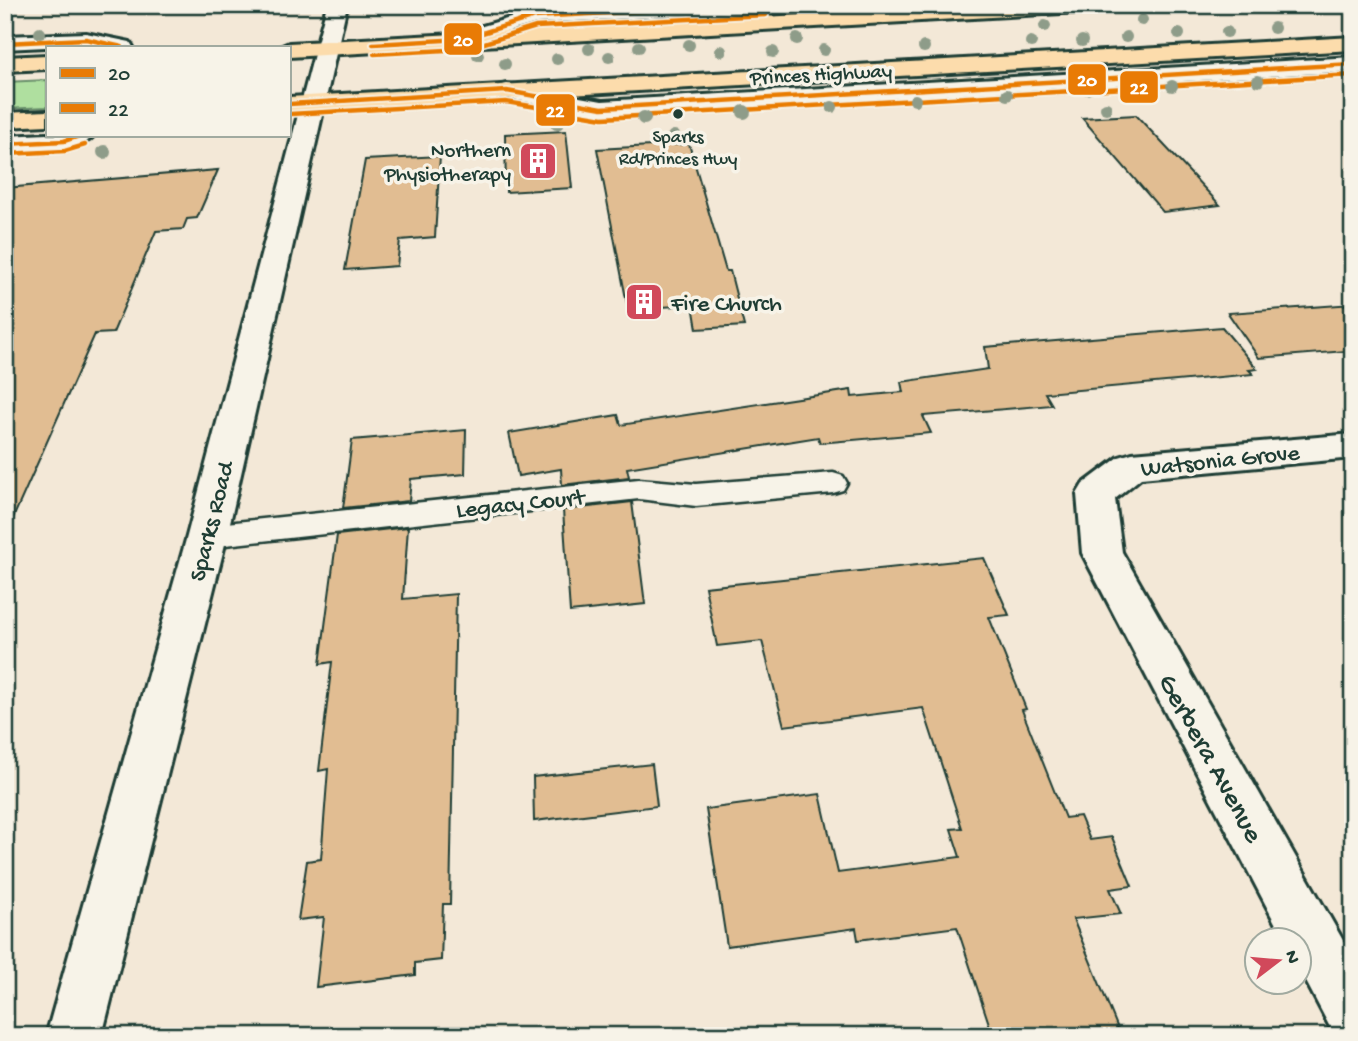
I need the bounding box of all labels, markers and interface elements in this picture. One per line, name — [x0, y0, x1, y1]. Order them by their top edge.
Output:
line badge: 20 — [443, 22, 483, 56]
text: 20 — [453, 31, 473, 54]
legend — [46, 46, 290, 136]
street label: Princes Highway — [748, 60, 893, 93]
line badge: 20 — [1067, 63, 1107, 96]
text: 20 — [108, 64, 130, 89]
line badge: 22 — [1119, 70, 1159, 104]
text: 20 — [1077, 71, 1097, 94]
text: 22 — [1130, 79, 1149, 102]
line badge: 22 — [535, 93, 576, 127]
text: 22 — [108, 100, 129, 125]
text: 22 — [546, 102, 565, 125]
marker: Sparks Rd/Princes Hwy — [671, 107, 685, 121]
place label: Sparks Rd/Princes Hwy — [619, 127, 738, 172]
place label: Northern Physiotherapy — [383, 140, 511, 189]
building icon: Northern Physiotherapy — [517, 140, 559, 182]
building icon: Fire Church — [623, 281, 665, 323]
place label: Fire Church — [670, 291, 782, 320]
street label: Watsonia Grove — [1140, 440, 1302, 485]
street label: Sparks Road — [185, 457, 243, 585]
street label: Legacy Court — [455, 484, 588, 527]
street label: Gerbera Avenue — [1149, 669, 1269, 850]
north arrow — [1242, 926, 1312, 996]
text: N — [1278, 948, 1304, 966]

